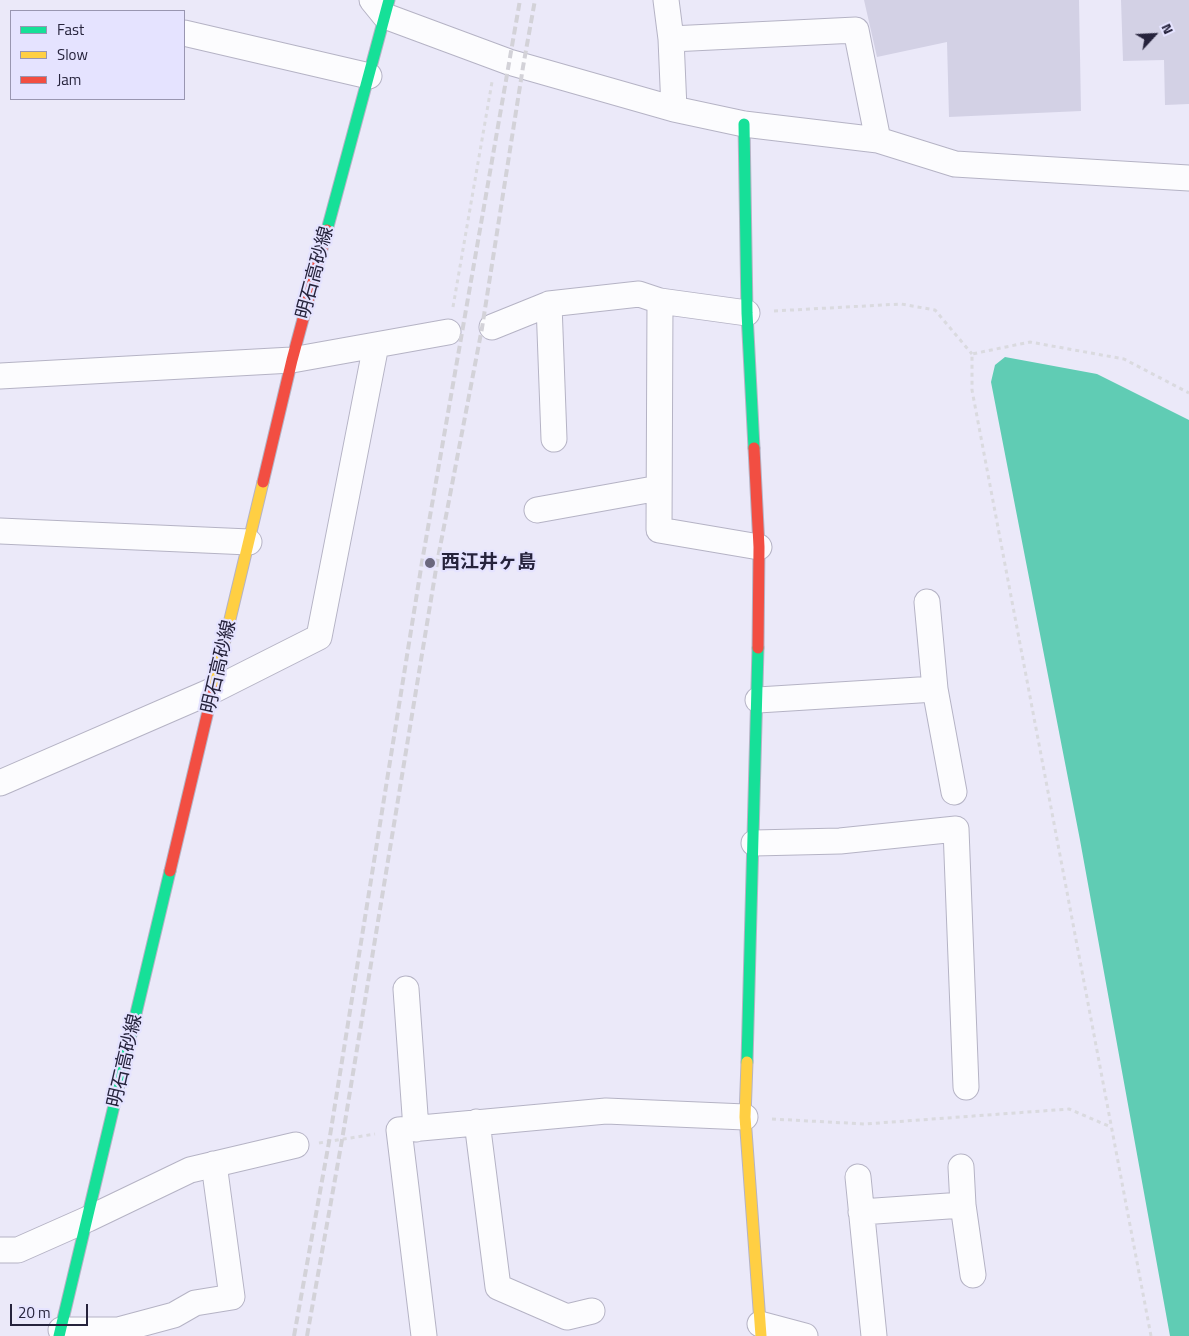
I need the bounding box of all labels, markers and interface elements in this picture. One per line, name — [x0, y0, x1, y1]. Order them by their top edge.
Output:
legend — [10, 10, 185, 100]
north arrow — [1129, 10, 1179, 60]
text: Fast — [57, 18, 84, 41]
text: N — [1156, 20, 1180, 37]
text: Slow — [57, 43, 88, 66]
text: Jam — [57, 68, 81, 91]
street label: 明石高砂線 — [293, 224, 339, 322]
place label: 西江井ヶ島 — [441, 552, 536, 574]
marker: 西江井ヶ島 — [423, 556, 437, 570]
street label: 明石高砂線 — [198, 618, 242, 716]
street label: 明石高砂線 — [104, 1012, 148, 1110]
scale bar — [12, 1294, 90, 1326]
text: 20 m — [18, 1301, 51, 1324]

